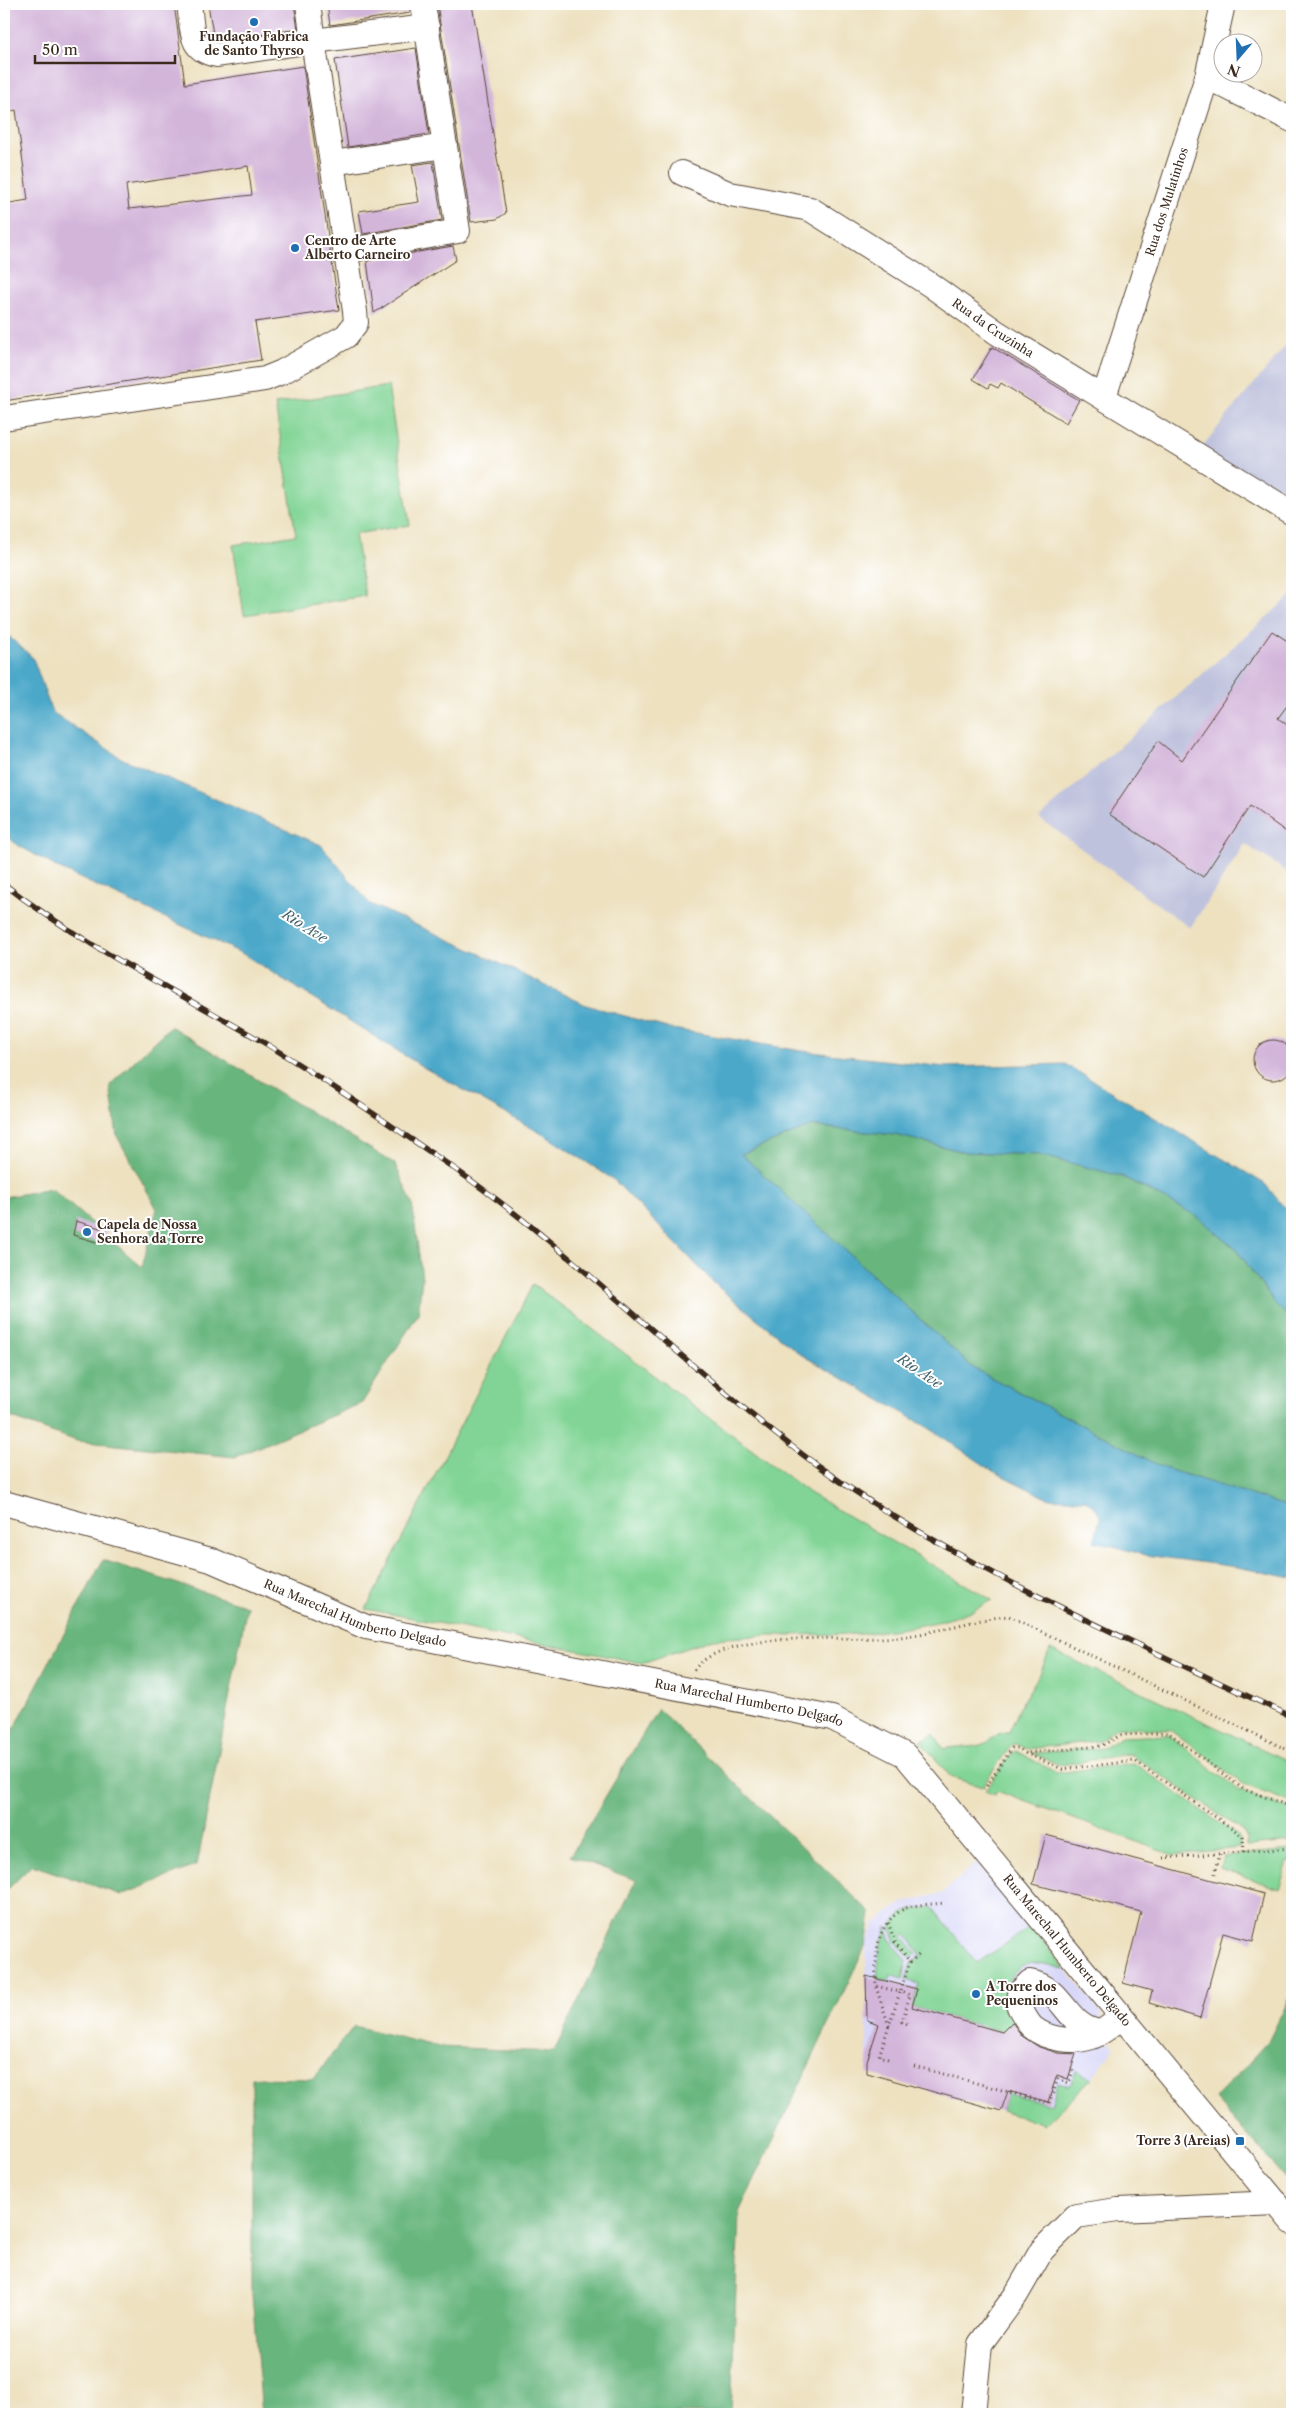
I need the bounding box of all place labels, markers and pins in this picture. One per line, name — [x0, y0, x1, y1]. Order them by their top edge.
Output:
marker: Fundação Fabrica de Santo Thyrso — [248, 16, 260, 28]
place label: Fundação Fabrica de Santo Thyrso — [199, 29, 310, 58]
place label: Centro de Arte Alberto Carneiro — [304, 233, 411, 262]
marker: Centro de Arte Alberto Carneiro — [289, 242, 301, 254]
place label: Capela de Nossa Senhora da Torre — [97, 1217, 204, 1246]
marker: Capela de Nossa Senhora da Torre — [81, 1226, 93, 1238]
place label: A Torre dos Pequeninos — [985, 1979, 1058, 2008]
marker: A Torre dos Pequeninos — [970, 1988, 982, 2000]
place label: Torre 3 (Areias) — [1136, 2133, 1230, 2148]
marker: Torre 3 (Areias) — [1234, 2135, 1246, 2147]

